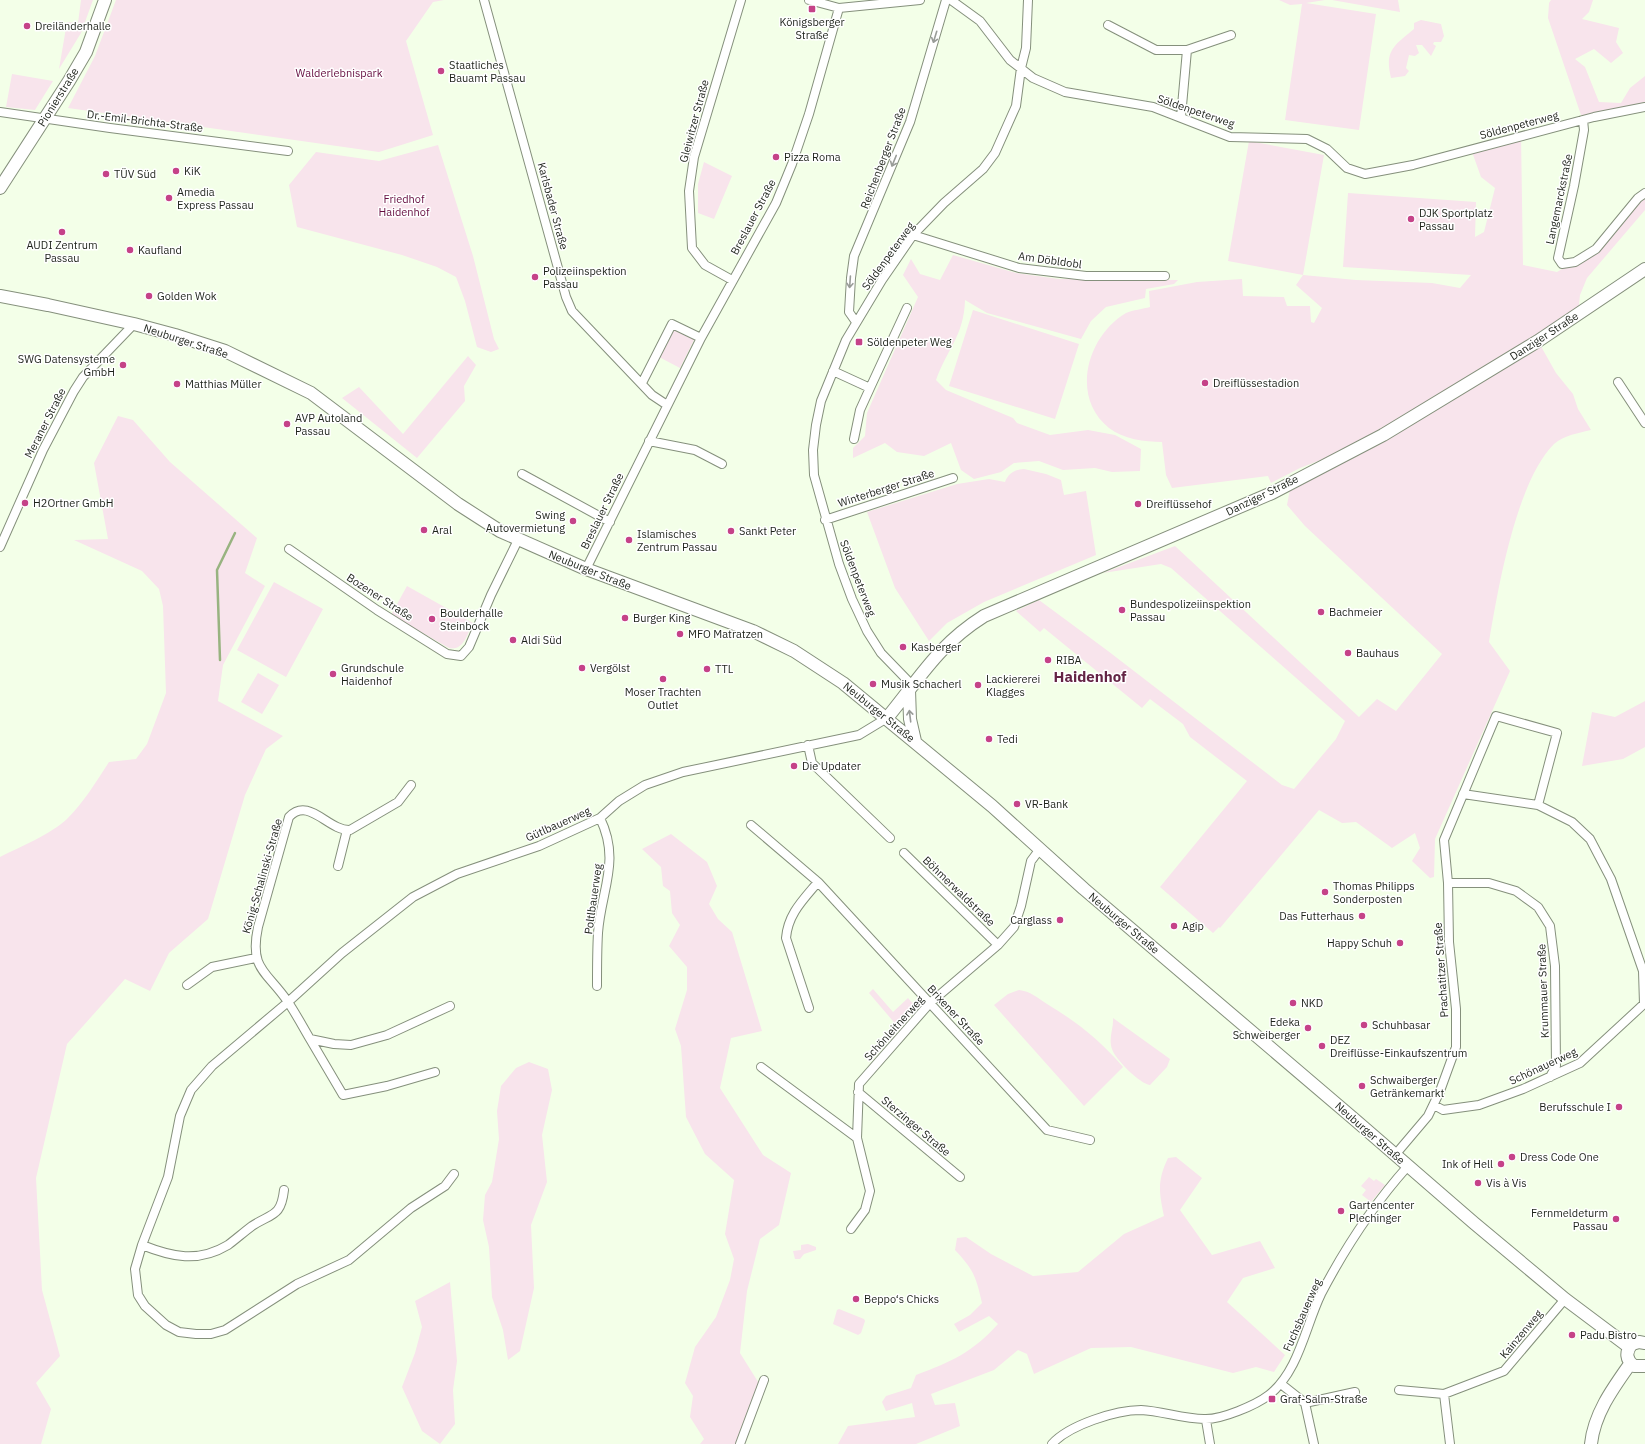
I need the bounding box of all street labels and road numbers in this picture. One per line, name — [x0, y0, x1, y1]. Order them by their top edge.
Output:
street label: Pionierstraße — [34, 65, 82, 129]
street label: Gleiwitzer Straße — [676, 78, 712, 164]
street label: Söldenpeterweg — [1156, 91, 1237, 131]
street label: Reichenberger Straße — [857, 105, 909, 211]
street label: Dr.-Emil-Brichta-Straße — [86, 107, 204, 135]
street label: Söldenpeterweg — [1478, 108, 1560, 142]
street label: Langemarckstraße — [1543, 152, 1575, 246]
street label: Karlsbader Straße — [535, 161, 571, 251]
street label: Breslauer Straße — [727, 177, 779, 257]
street label: Söldenpeterweg — [859, 219, 918, 293]
street label: Am Döbldobl — [1017, 249, 1083, 271]
street label: Danziger Straße — [1507, 309, 1581, 363]
street label: Neuburger Straße — [142, 321, 230, 361]
street label: Meraner Straße — [21, 386, 69, 460]
street label: Winterberger Straße — [836, 466, 936, 510]
street label: Breslauer Straße — [577, 470, 627, 552]
street label: Danziger Straße — [1223, 471, 1301, 519]
street label: Söldenpeterweg — [837, 538, 879, 618]
street label: Neuburger Straße — [547, 547, 633, 593]
street label: Bozener Straße — [344, 570, 416, 624]
street label: Neuburger Straße — [840, 679, 918, 745]
street label: Gütlbauerweg — [523, 803, 593, 845]
street label: König-Schalinski-Straße — [239, 817, 285, 935]
street label: Böhmerwaldstraße — [920, 853, 998, 929]
street label: Poltlbauerweg — [581, 863, 605, 935]
street label: Neuburger Straße — [1086, 889, 1162, 957]
street label: Prachatitzer Straße — [1431, 922, 1451, 1018]
street label: Krummauer Straße — [1534, 944, 1552, 1038]
street label: Brixener Straße — [924, 982, 988, 1048]
street label: Schönleitnerweg — [861, 992, 927, 1063]
street label: Schönauerweg — [1507, 1044, 1579, 1088]
street label: Sterzinger Straße — [879, 1093, 953, 1159]
street label: Neuburger Straße — [1332, 1099, 1408, 1167]
street label: Fuchsbauerweg — [1280, 1276, 1324, 1354]
street label: Kainzenweg — [1497, 1307, 1545, 1361]

